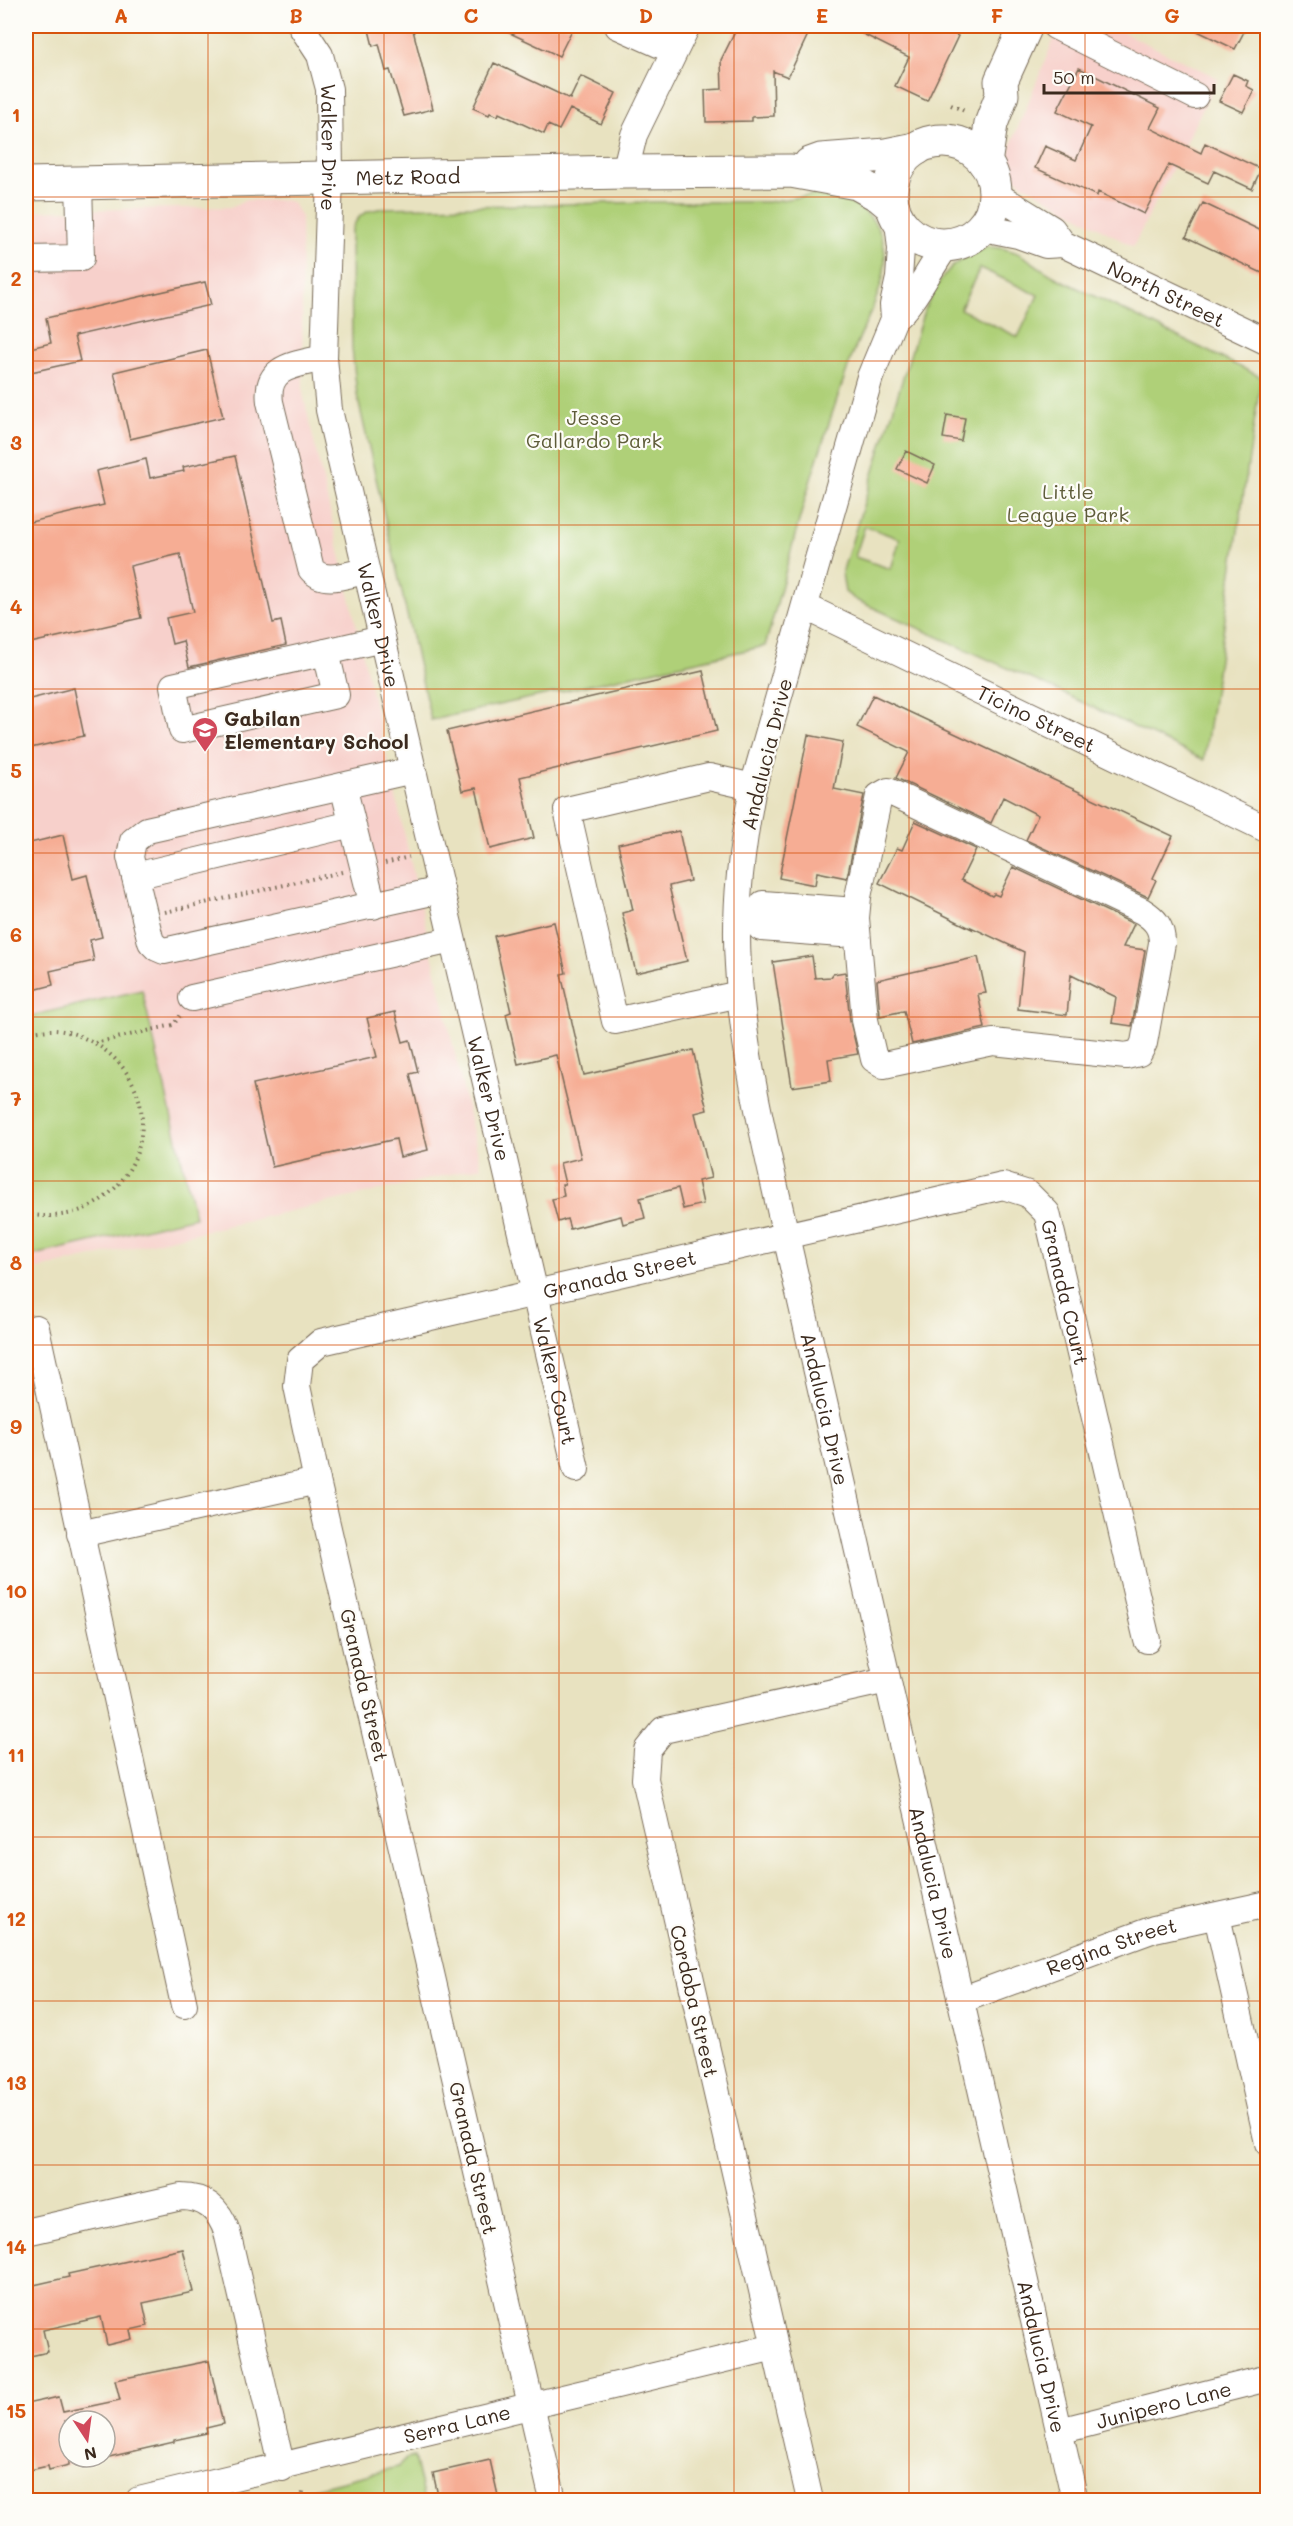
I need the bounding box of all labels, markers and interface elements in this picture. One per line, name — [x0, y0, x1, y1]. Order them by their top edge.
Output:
text: A — [114, 2, 128, 28]
text: B — [289, 2, 303, 28]
text: C — [464, 2, 479, 28]
text: D — [639, 2, 653, 28]
text: E — [816, 2, 828, 28]
text: F — [991, 2, 1004, 28]
text: G — [1164, 2, 1180, 28]
scale bar — [1044, 57, 1214, 95]
text: 50 m — [1053, 65, 1095, 89]
street label: Walker Drive — [316, 83, 343, 211]
text: 1 — [12, 101, 20, 127]
street label: Metz Road — [355, 162, 460, 190]
street label: North Street — [1103, 254, 1229, 332]
text: 2 — [10, 265, 22, 291]
park label: Jesse Gallardo Park — [526, 404, 662, 453]
text: 3 — [10, 429, 22, 455]
park label: Little League Park — [1007, 478, 1129, 527]
street label: Walker Drive — [352, 560, 406, 690]
text: 4 — [10, 593, 23, 619]
street label: Andalucia Drive — [735, 675, 797, 833]
street label: Ticino Street — [973, 679, 1100, 758]
place label: Gabilan Elementary School — [224, 705, 409, 754]
school or university icon: Gabilan Elementary School — [190, 715, 220, 753]
text: 5 — [10, 757, 22, 783]
text: 6 — [10, 921, 22, 947]
street label: Walker Drive — [462, 1033, 517, 1163]
text: 7 — [10, 1085, 22, 1111]
street label: Granada Court — [1036, 1217, 1095, 1367]
street label: Granada Street — [540, 1244, 698, 1304]
text: 8 — [10, 1249, 22, 1275]
street label: Walker Court — [528, 1314, 583, 1447]
street label: Andalucia Drive — [795, 1330, 856, 1488]
text: 9 — [10, 1413, 22, 1439]
text: 10 — [5, 1577, 27, 1603]
street label: Granada Street — [335, 1606, 395, 1764]
text: 11 — [7, 1741, 25, 1767]
street label: Andalucia Drive — [904, 1804, 964, 1961]
text: 12 — [6, 1905, 26, 1931]
street label: Regina Street — [1043, 1911, 1179, 1981]
street label: Cordoba Street — [665, 1922, 725, 2080]
text: 13 — [6, 2069, 26, 2095]
street label: Granada Street — [444, 2079, 504, 2237]
text: 14 — [5, 2233, 27, 2259]
street label: Andalucia Drive — [1012, 2278, 1072, 2435]
street label: Junipero Lane — [1093, 2375, 1234, 2434]
text: 15 — [6, 2397, 26, 2423]
street label: Serra Lane — [401, 2398, 513, 2449]
north arrow — [57, 2409, 117, 2469]
text: N — [82, 2443, 99, 2466]

